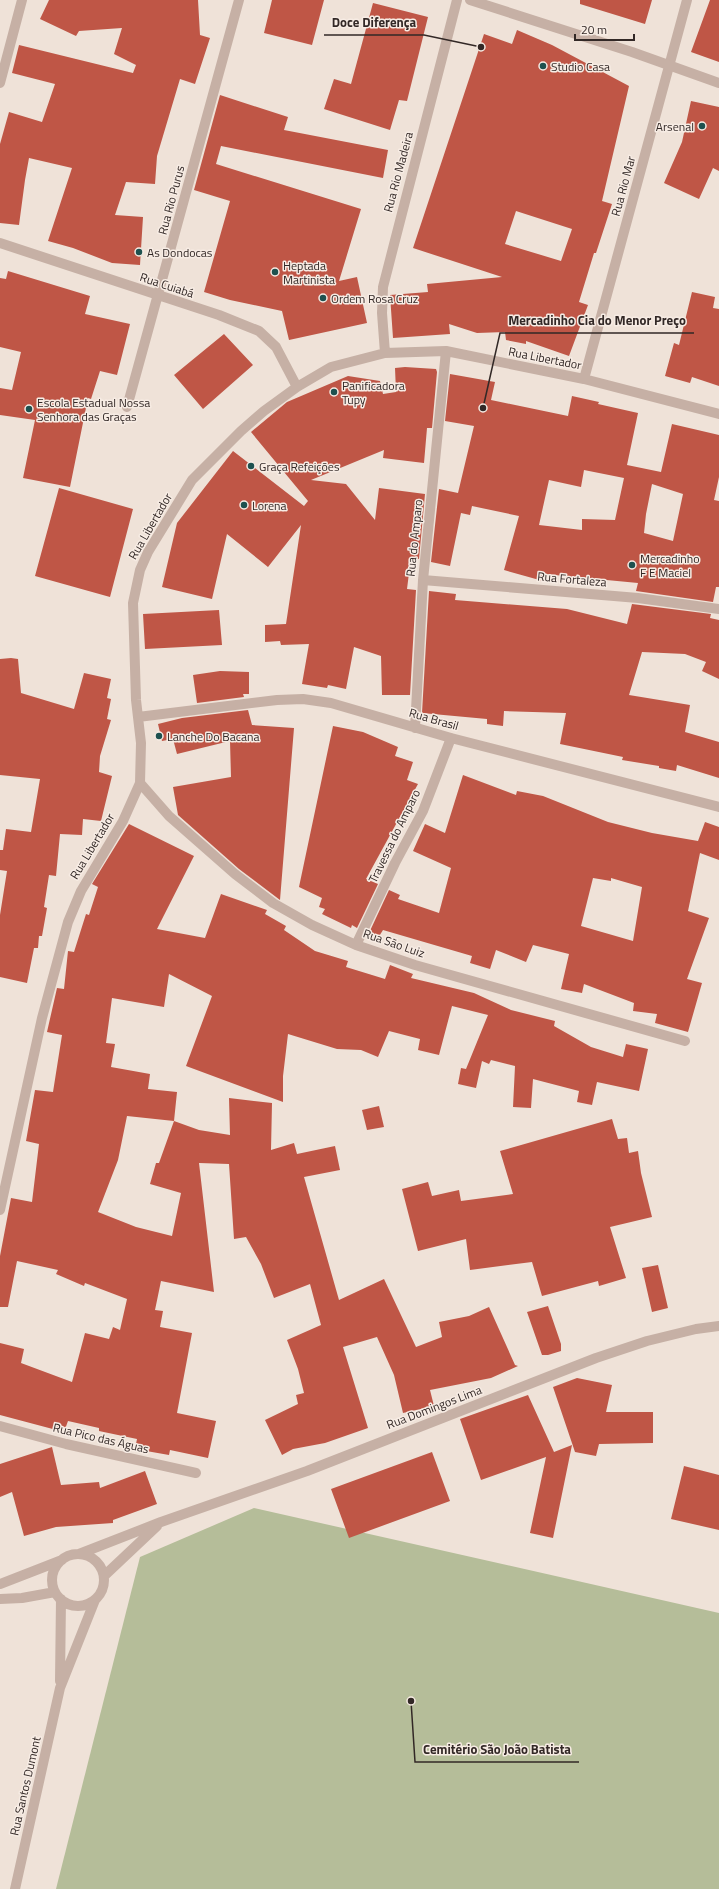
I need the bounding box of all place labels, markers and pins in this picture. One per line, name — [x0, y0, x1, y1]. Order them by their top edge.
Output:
callout: Doce Diferença — [324, 10, 424, 35]
place label: Studio Casa — [551, 57, 610, 76]
marker: Studio Casa — [538, 61, 548, 71]
place label: Arsenal — [656, 117, 694, 136]
marker: Arsenal — [697, 121, 707, 131]
place label: As Dondocas — [147, 243, 213, 262]
marker: As Dondocas — [134, 247, 144, 257]
place label: Heptada Martinista — [283, 256, 335, 289]
marker: Heptada Martinista — [270, 267, 280, 277]
place label: Ordem Rosa Cruz — [331, 289, 418, 308]
marker: Ordem Rosa Cruz — [318, 293, 328, 303]
callout: Mercadinho Cia do Menor Preço — [500, 308, 694, 333]
place label: Panificadora Tupy — [342, 376, 405, 409]
marker: Panificadora Tupy — [329, 387, 339, 397]
place label: Escola Estadual Nossa Senhora das Graças — [37, 393, 150, 426]
marker: Escola Estadual Nossa Senhora das Graças — [24, 404, 34, 414]
place label: Graça Refeições — [259, 457, 340, 476]
marker: Graça Refeições — [246, 461, 256, 471]
place label: Lorena — [252, 496, 287, 515]
marker: Lorena — [239, 500, 249, 510]
place label: Mercadinho F E Maciel — [640, 549, 700, 582]
marker: Mercadinho F E Maciel — [627, 560, 637, 570]
place label: Lanche Do Bacana — [167, 727, 259, 746]
marker: Lanche Do Bacana — [154, 731, 164, 741]
callout: Cemitério São João Batista — [415, 1737, 579, 1762]

